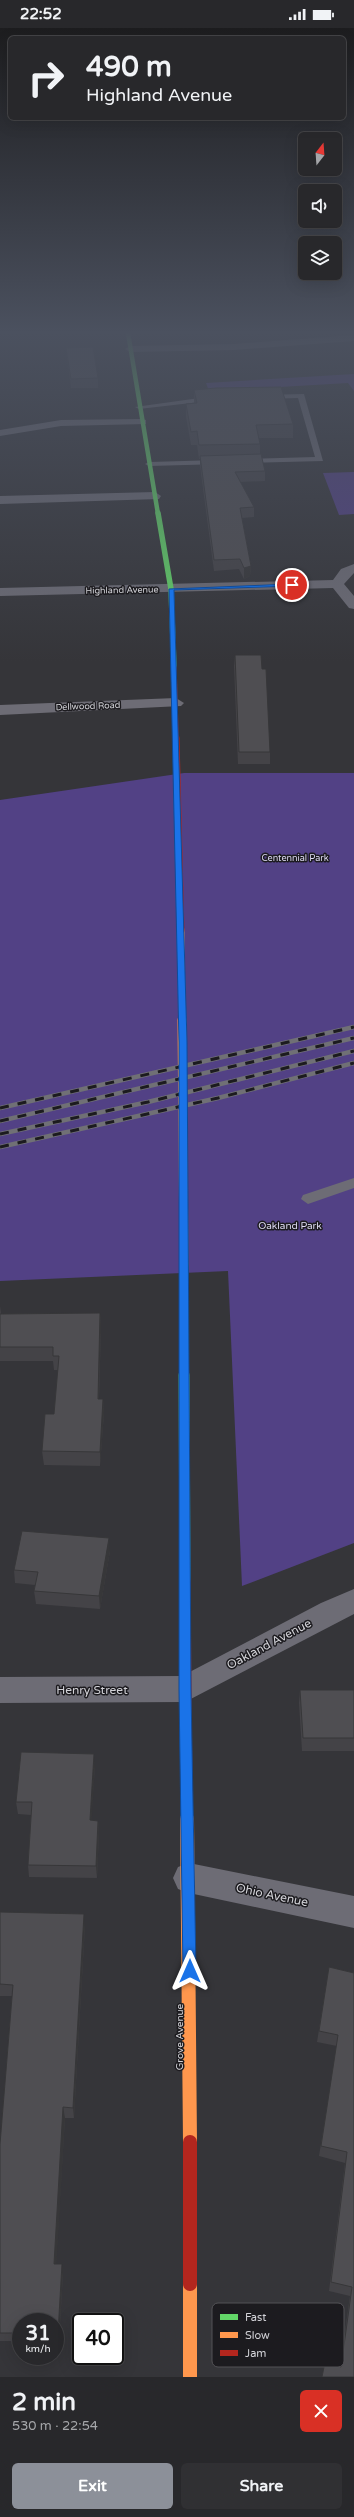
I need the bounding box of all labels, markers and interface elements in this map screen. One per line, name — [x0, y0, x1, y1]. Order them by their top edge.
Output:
text: 22:52 — [20, 5, 62, 23]
text: 490 m — [86, 50, 172, 84]
icon: right — [20, 52, 72, 104]
text: Highland Avenue — [86, 84, 232, 106]
north arrow — [298, 132, 342, 176]
map controls — [298, 132, 342, 280]
button: sound — [298, 184, 342, 228]
button: layers — [298, 236, 342, 280]
pin — [275, 568, 309, 602]
icon: arrive — [281, 574, 303, 596]
street label: Highland Avenue — [85, 584, 159, 597]
street label: Dellwood Road — [55, 700, 121, 713]
park label: Centennial Park — [261, 853, 329, 864]
park label: Oakland Park — [258, 1220, 322, 1232]
street label: Oakland Avenue — [224, 1616, 314, 1672]
street label: Henry Street — [56, 1683, 128, 1697]
street label: Ohio Avenue — [235, 1881, 310, 1910]
position arrow — [169, 1950, 211, 1992]
street label: Grove Avenue — [174, 2003, 186, 2070]
legend — [212, 2303, 344, 2367]
text: Fast — [245, 2311, 266, 2324]
speed limit sign: 40 — [72, 2313, 124, 2365]
text: 31 — [25, 2322, 51, 2346]
text: Slow — [245, 2329, 270, 2342]
text: km/h — [25, 2343, 51, 2355]
text: Jam — [245, 2347, 266, 2360]
text: 2 min — [12, 2388, 76, 2417]
button: close — [300, 2390, 342, 2432]
text: 530 m · 22:54 — [12, 2418, 98, 2434]
button: Exit — [12, 2463, 173, 2509]
button: Share — [181, 2463, 342, 2509]

